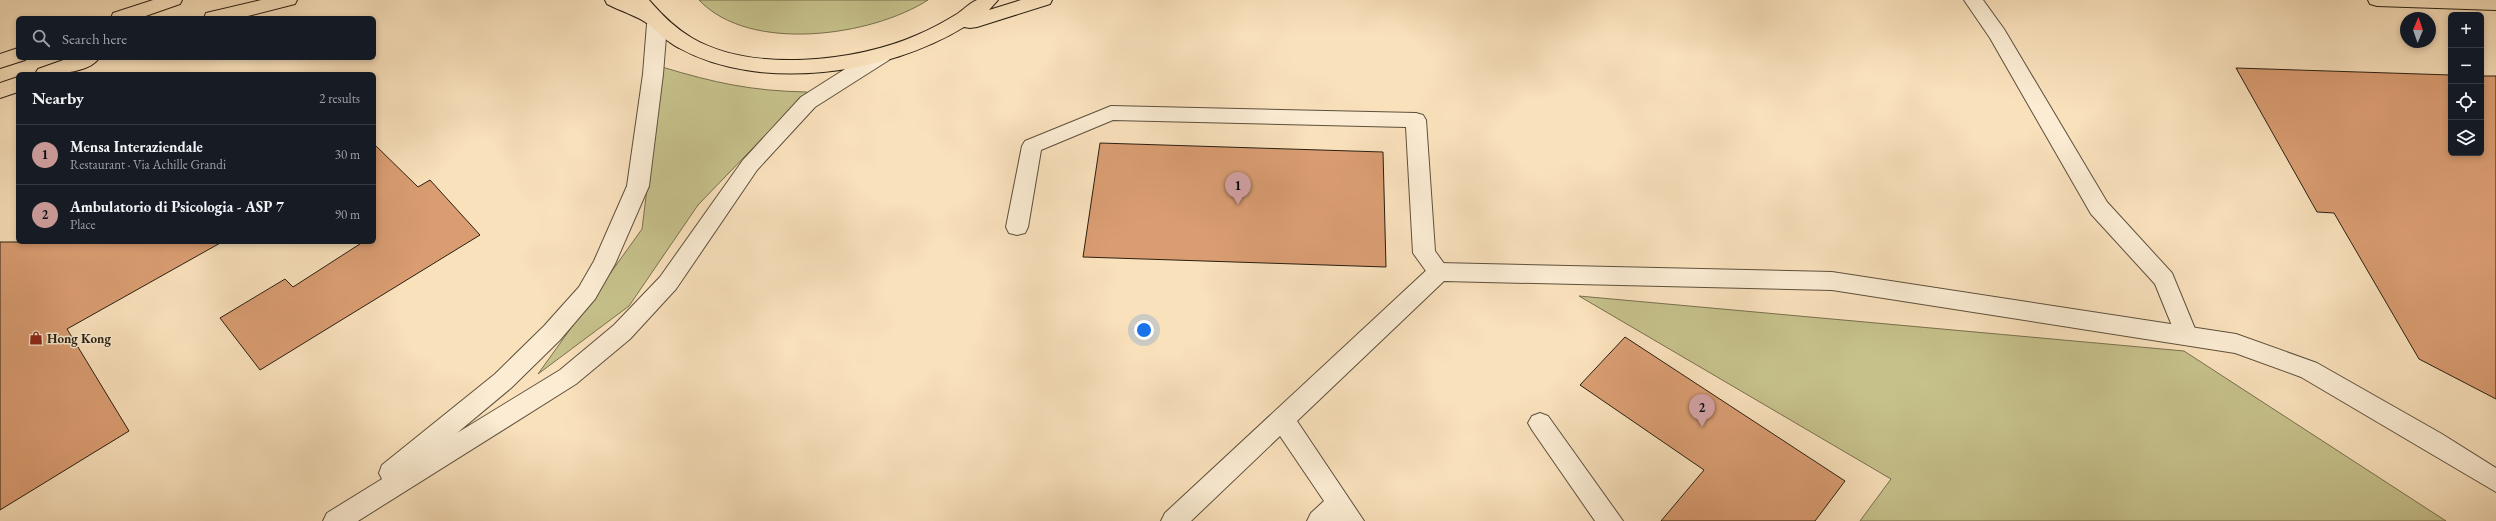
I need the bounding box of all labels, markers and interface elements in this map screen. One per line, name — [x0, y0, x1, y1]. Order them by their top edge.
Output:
north arrow — [2400, 12, 2436, 48]
map controls — [2448, 12, 2484, 156]
button: + — [2448, 12, 2484, 48]
search box — [16, 16, 376, 60]
icon: search — [30, 27, 52, 49]
text: Search here — [62, 29, 127, 48]
button: − — [2448, 48, 2484, 84]
button: locate — [2448, 84, 2484, 120]
text: Nearby — [32, 87, 84, 109]
text: 2 results — [319, 90, 360, 107]
button: layers — [2448, 120, 2484, 156]
text: Mensa Interaziendale — [70, 137, 203, 156]
text: 1 — [42, 146, 48, 163]
text: 30 m — [335, 146, 360, 163]
text: Restaurant · Via Achille Grandi — [70, 156, 226, 173]
pin: 1 — [1225, 172, 1251, 205]
text: Ambulatorio di Psicologia - ASP 7 — [70, 197, 284, 216]
text: 2 — [42, 206, 48, 223]
text: 90 m — [335, 206, 360, 223]
text: Place — [70, 216, 96, 233]
your location — [1134, 320, 1154, 340]
shop icon: Hong Kong — [28, 330, 44, 346]
place label: Hong Kong — [47, 330, 111, 347]
pin: 2 — [1689, 394, 1715, 427]

